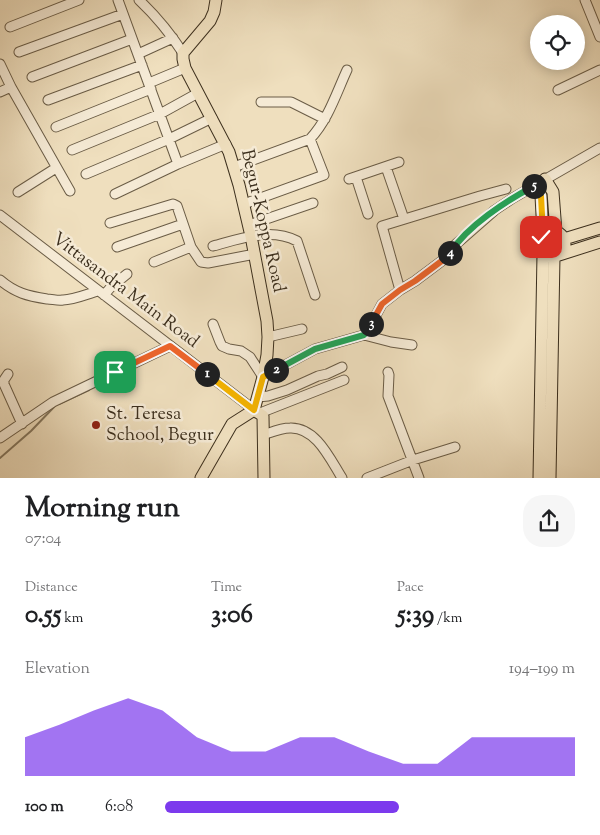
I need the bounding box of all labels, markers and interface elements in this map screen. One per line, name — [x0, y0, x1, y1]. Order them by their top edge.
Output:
map controls — [530, 15, 585, 70]
button: locate — [530, 15, 585, 70]
street label: Begur-Koppa Road — [233, 147, 291, 295]
pin: 5 — [522, 174, 546, 198]
text: 5 — [532, 176, 537, 196]
pin — [520, 216, 562, 258]
icon: check — [527, 223, 555, 251]
street label: Vittasandra Main Road — [46, 227, 204, 355]
pin: 4 — [438, 240, 462, 266]
text: 4 — [447, 243, 454, 263]
pin: 3 — [358, 312, 384, 336]
text: 3 — [369, 314, 374, 334]
pin — [94, 351, 136, 393]
icon: arrive — [101, 358, 129, 386]
pin: 2 — [264, 358, 288, 382]
text: 2 — [273, 360, 280, 380]
pin: 1 — [194, 362, 220, 386]
text: 1 — [205, 364, 210, 384]
place label: St. Teresa School, Begur — [106, 402, 214, 449]
marker: St. Teresa School, Begur — [90, 419, 102, 431]
text: Morning run — [25, 489, 180, 529]
button: share — [523, 495, 575, 547]
text: 07:04 — [25, 528, 61, 551]
text: Distance — [25, 578, 78, 598]
text: Time — [211, 578, 242, 598]
text: Pace — [397, 578, 424, 598]
text: 0.55 — [25, 598, 61, 634]
text: 3:06 — [211, 598, 253, 634]
text: 5:39 — [397, 598, 434, 634]
text: km — [61, 609, 83, 629]
text: /km — [434, 609, 462, 629]
text: Elevation — [25, 658, 90, 681]
text: 194–199 m — [509, 658, 575, 681]
text: 100 m — [25, 796, 64, 819]
text: 6:08 — [105, 796, 133, 819]

